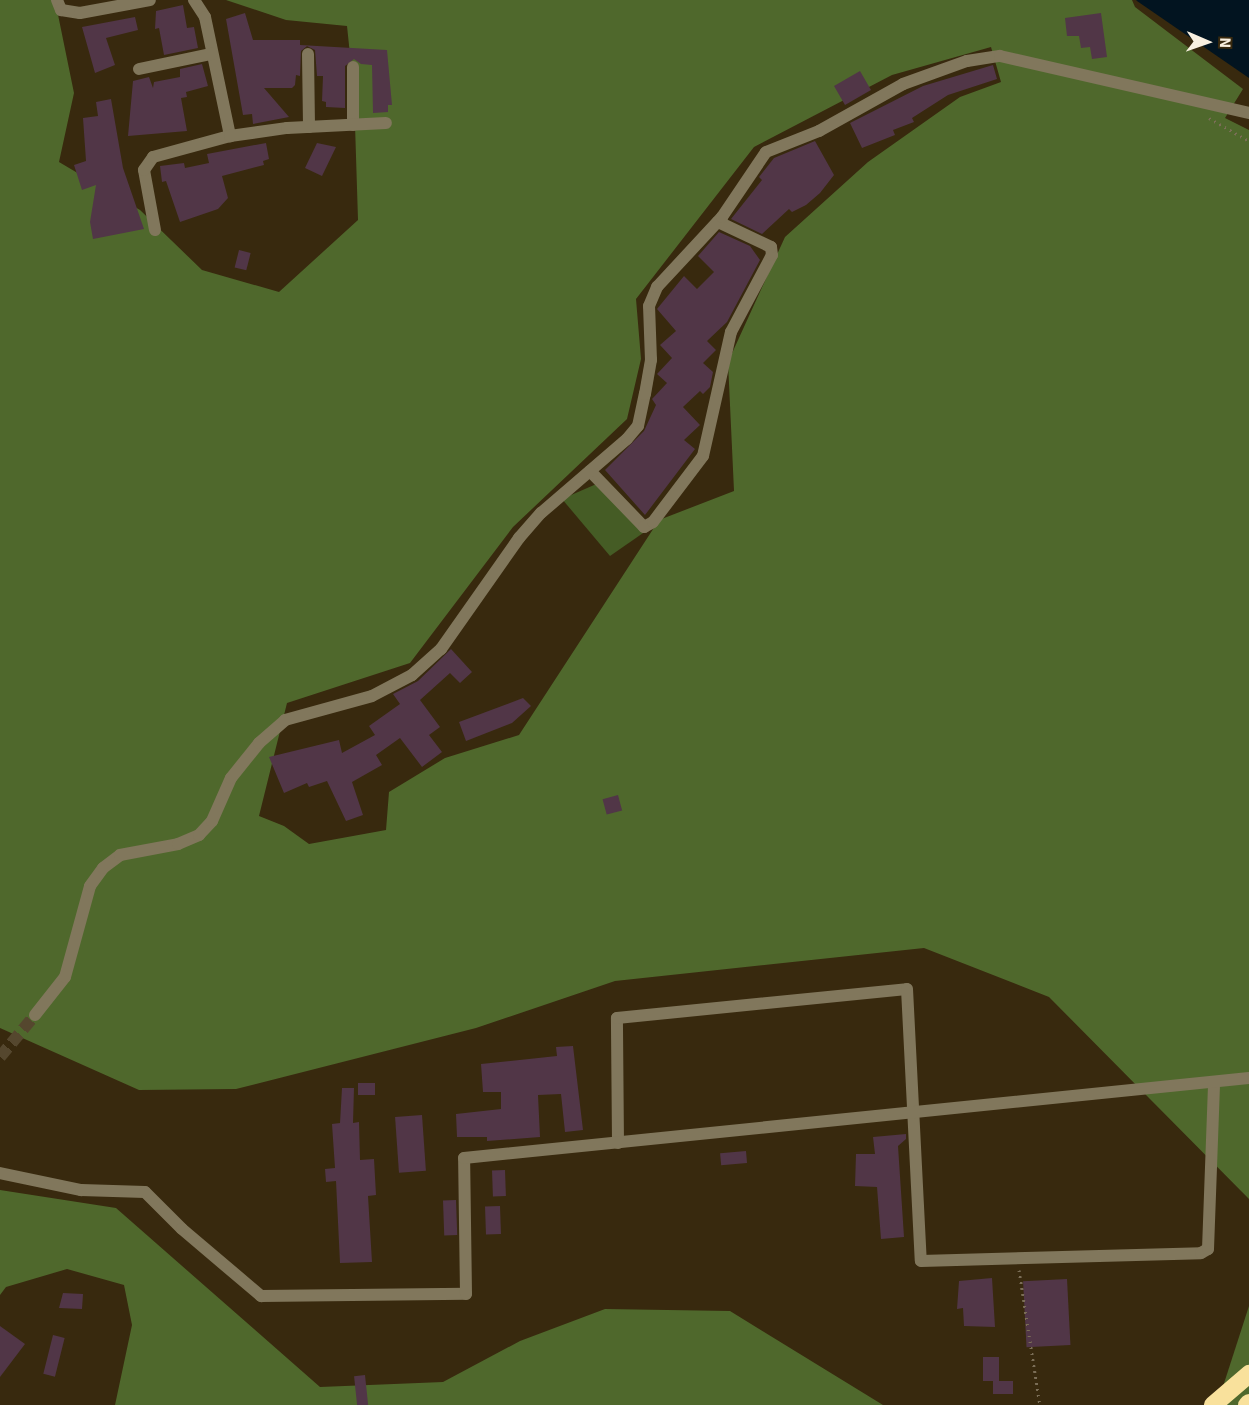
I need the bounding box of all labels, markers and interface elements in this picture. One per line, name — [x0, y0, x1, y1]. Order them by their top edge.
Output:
north arrow — [1177, 12, 1237, 72]
text: N — [1214, 37, 1236, 48]

